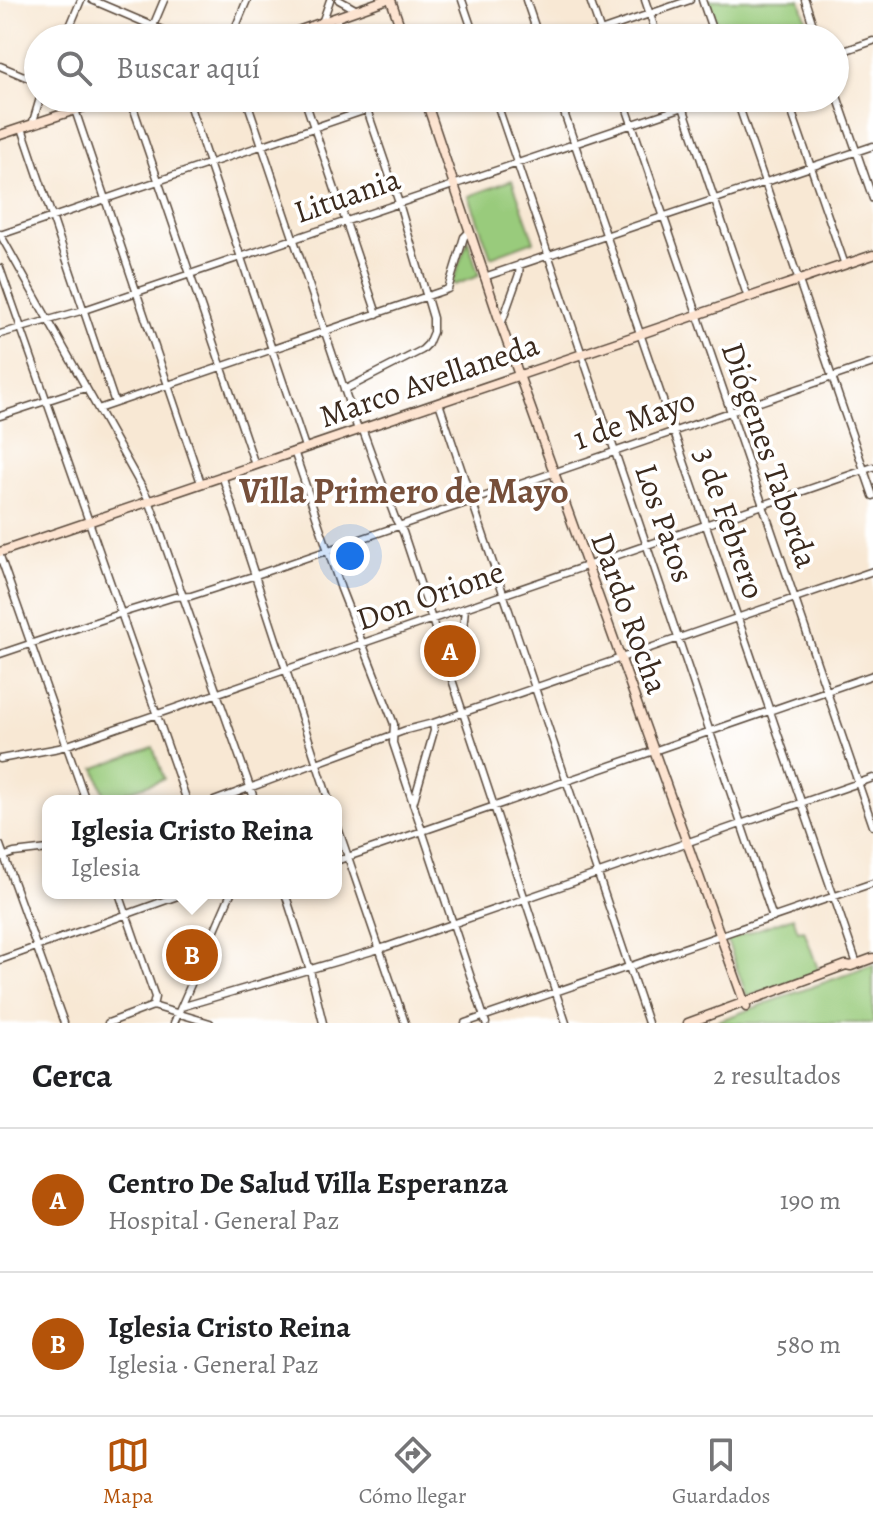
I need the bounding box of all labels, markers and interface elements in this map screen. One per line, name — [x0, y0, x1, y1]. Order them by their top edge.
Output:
search box — [24, 24, 849, 112]
icon: search — [52, 46, 96, 90]
text: Buscar aquí — [116, 48, 260, 88]
street label: Lituania — [288, 156, 406, 234]
street label: Marco Avellaneda — [313, 322, 545, 438]
street label: Diógenes Taborda — [711, 336, 829, 574]
street label: 1 de Mayo — [567, 378, 701, 460]
street label: 3 de Febrero — [684, 442, 776, 604]
street label: Los Patos — [624, 458, 706, 588]
district label: Villa Primero de Mayo — [238, 466, 569, 515]
street label: Dardo Rocha — [580, 526, 680, 700]
your location — [330, 536, 370, 576]
street label: Don Orione — [350, 549, 510, 641]
pin: A — [424, 621, 476, 681]
popup — [42, 795, 342, 899]
text: Iglesia Cristo Reina — [71, 810, 313, 850]
text: Iglesia — [71, 850, 140, 885]
pin: B — [166, 925, 218, 985]
text: Cerca — [32, 1052, 113, 1099]
text: 2 resultados — [713, 1058, 841, 1093]
text: Centro De Salud Villa Esperanza — [108, 1163, 508, 1203]
text: A — [50, 1183, 66, 1218]
text: 190 m — [780, 1183, 841, 1218]
text: Hospital · General Paz — [108, 1203, 340, 1238]
text: Iglesia Cristo Reina — [108, 1307, 351, 1347]
text: B — [50, 1327, 66, 1362]
text: 580 m — [777, 1327, 841, 1362]
text: Iglesia · General Paz — [108, 1347, 319, 1382]
tab: Mapa — [103, 1433, 153, 1511]
tab: Cómo llegar — [359, 1433, 466, 1511]
tab: Guardados — [672, 1433, 770, 1511]

